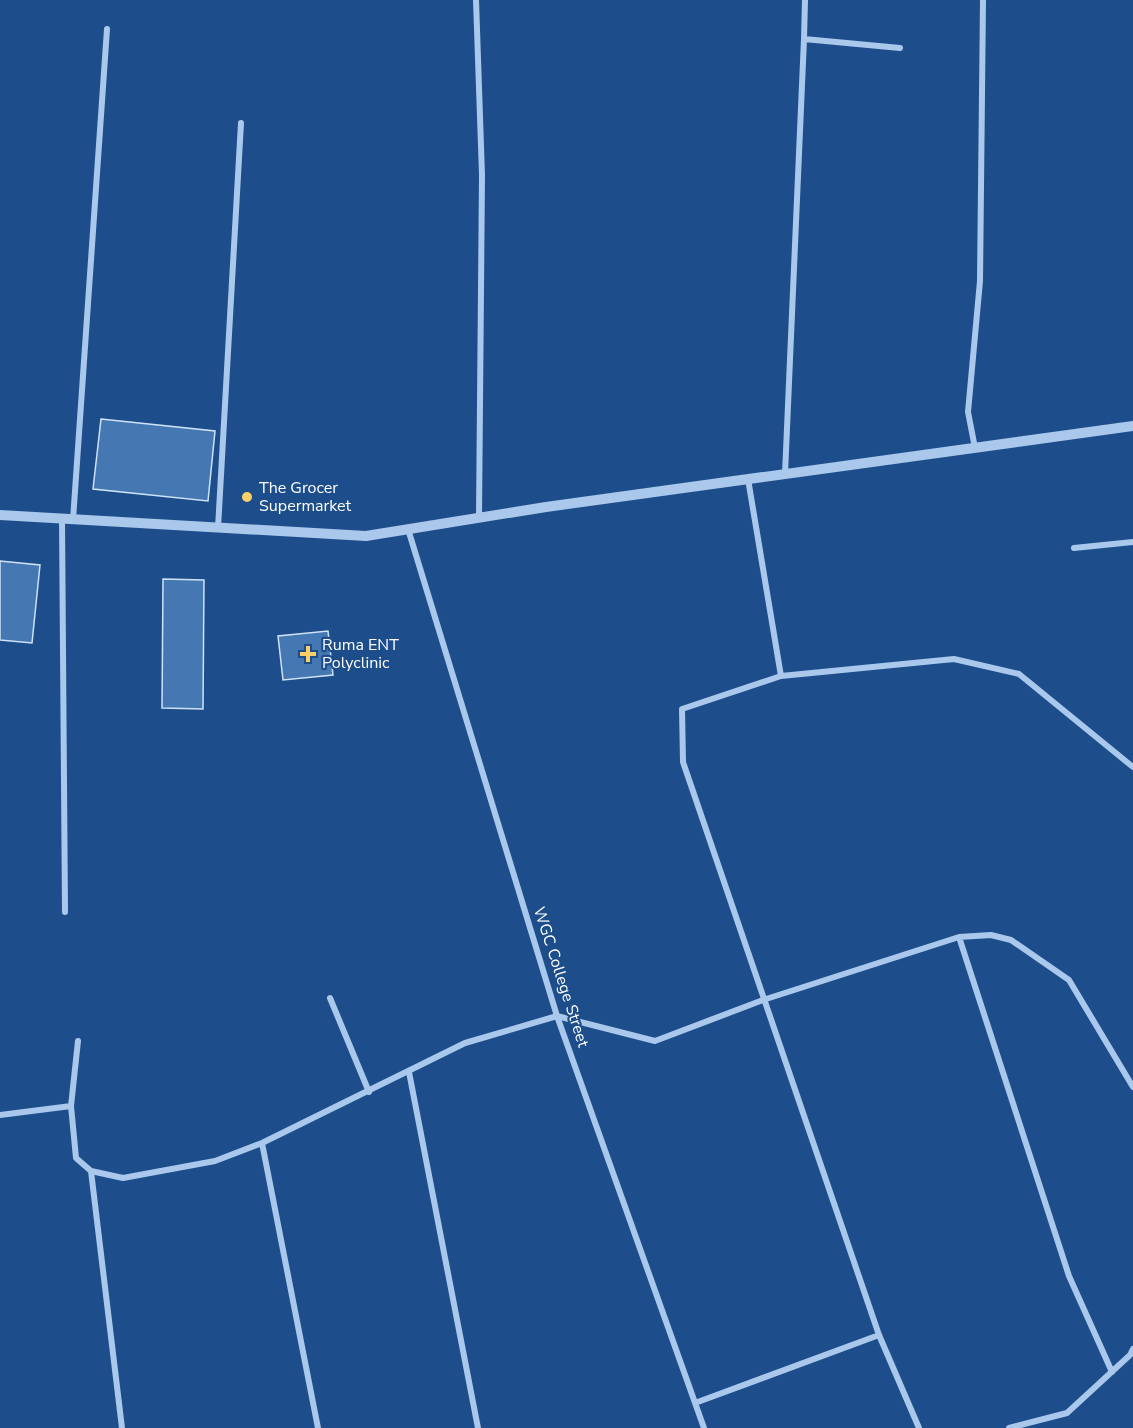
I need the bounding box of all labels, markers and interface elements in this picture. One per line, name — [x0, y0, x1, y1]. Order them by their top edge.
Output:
place label: The Grocer Supermarket — [259, 477, 352, 517]
marker: The Grocer Supermarket — [240, 490, 254, 504]
place label: Ruma ENT Polyclinic — [322, 634, 399, 674]
marker: Ruma ENT Polyclinic — [299, 645, 317, 663]
street label: WGC College Street — [528, 904, 594, 1050]

